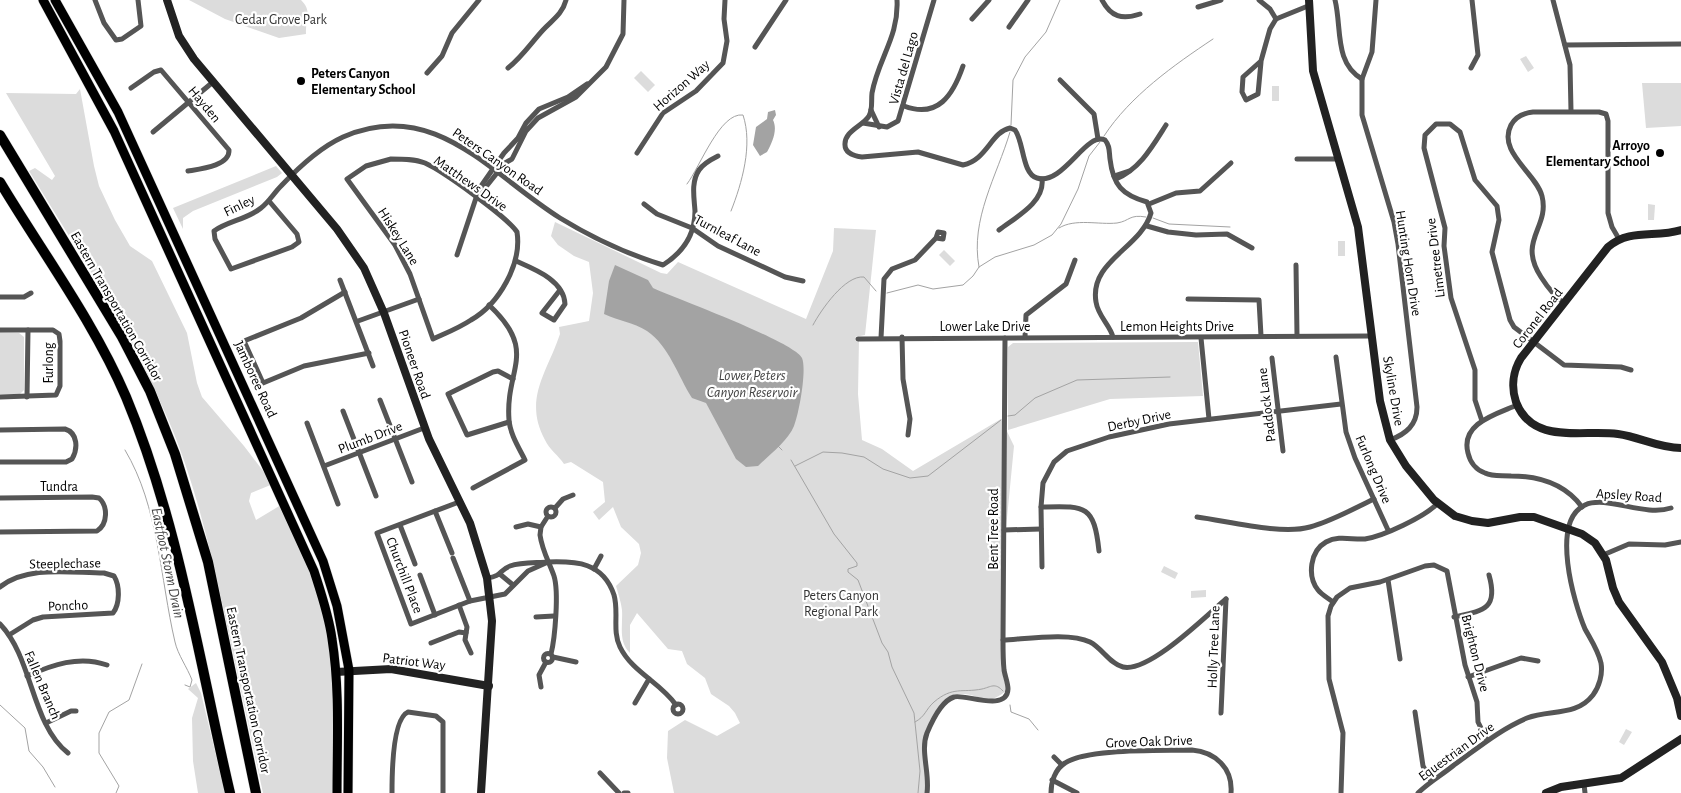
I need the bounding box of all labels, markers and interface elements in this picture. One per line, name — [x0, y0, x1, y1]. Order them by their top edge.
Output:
park label: Cedar Grove Park — [235, 13, 328, 27]
street label: Vista del Lago — [887, 30, 921, 106]
street label: Horizon Way — [651, 58, 713, 114]
place label: Peters Canyon Elementary School — [311, 67, 416, 97]
marker: Peters Canyon Elementary School — [295, 75, 307, 87]
street label: Hayden — [185, 84, 223, 125]
street label: Peters Canyon Road — [450, 126, 545, 198]
place label: Arroyo Elementary School — [1545, 139, 1650, 169]
marker: Arroyo Elementary School — [1654, 147, 1666, 159]
street label: Matthews Drive — [431, 153, 510, 214]
street label: Finley — [222, 192, 257, 219]
street label: Hiskey Lane — [375, 205, 421, 268]
street label: Hunting Horn Drive — [1393, 209, 1423, 317]
street label: Turnleaf Lane — [692, 213, 763, 259]
street label: Limetree Drive — [1424, 217, 1448, 299]
street label: Eastern Transportation Corridor — [68, 229, 165, 384]
street label: Coronel Road — [1510, 286, 1566, 351]
street label: Lower Lake Drive — [939, 320, 1031, 334]
street label: Lemon Heights Drive — [1120, 320, 1234, 334]
street label: Pioneer Road — [396, 328, 432, 401]
street label: Jamboree Road — [231, 339, 279, 420]
street label: Furlong — [42, 342, 56, 384]
street label: Skyline Drive — [1380, 355, 1406, 427]
street label: Paddock Lane — [1255, 367, 1278, 443]
water label: Lower Peters Canyon Reservoir — [707, 368, 798, 400]
street label: Derby Drive — [1106, 407, 1172, 435]
street label: Plumb Drive — [336, 419, 404, 457]
street label: Furlong Drive — [1352, 433, 1394, 506]
street label: Tundra — [40, 480, 79, 494]
street label: Apsley Road — [1595, 487, 1662, 505]
street label: Bent Tree Road — [987, 488, 1001, 570]
water label: Eastfoot Storm Drain — [148, 506, 187, 620]
street label: Churchill Place — [383, 535, 425, 615]
street label: Steeplechase — [29, 556, 101, 572]
park label: Peters Canyon Regional Park — [803, 589, 879, 619]
street label: Poncho — [48, 598, 88, 614]
street label: Holly Tree Lane — [1206, 605, 1222, 689]
street label: Eastern Transportation Corridor — [223, 606, 273, 775]
street label: Brighton Drive — [1459, 613, 1491, 693]
street label: Fallen Branch — [21, 649, 63, 722]
street label: Patriot Way — [382, 651, 446, 673]
street label: Equestrian Drive — [1416, 720, 1497, 784]
street label: Grove Oak Drive — [1105, 733, 1193, 751]

